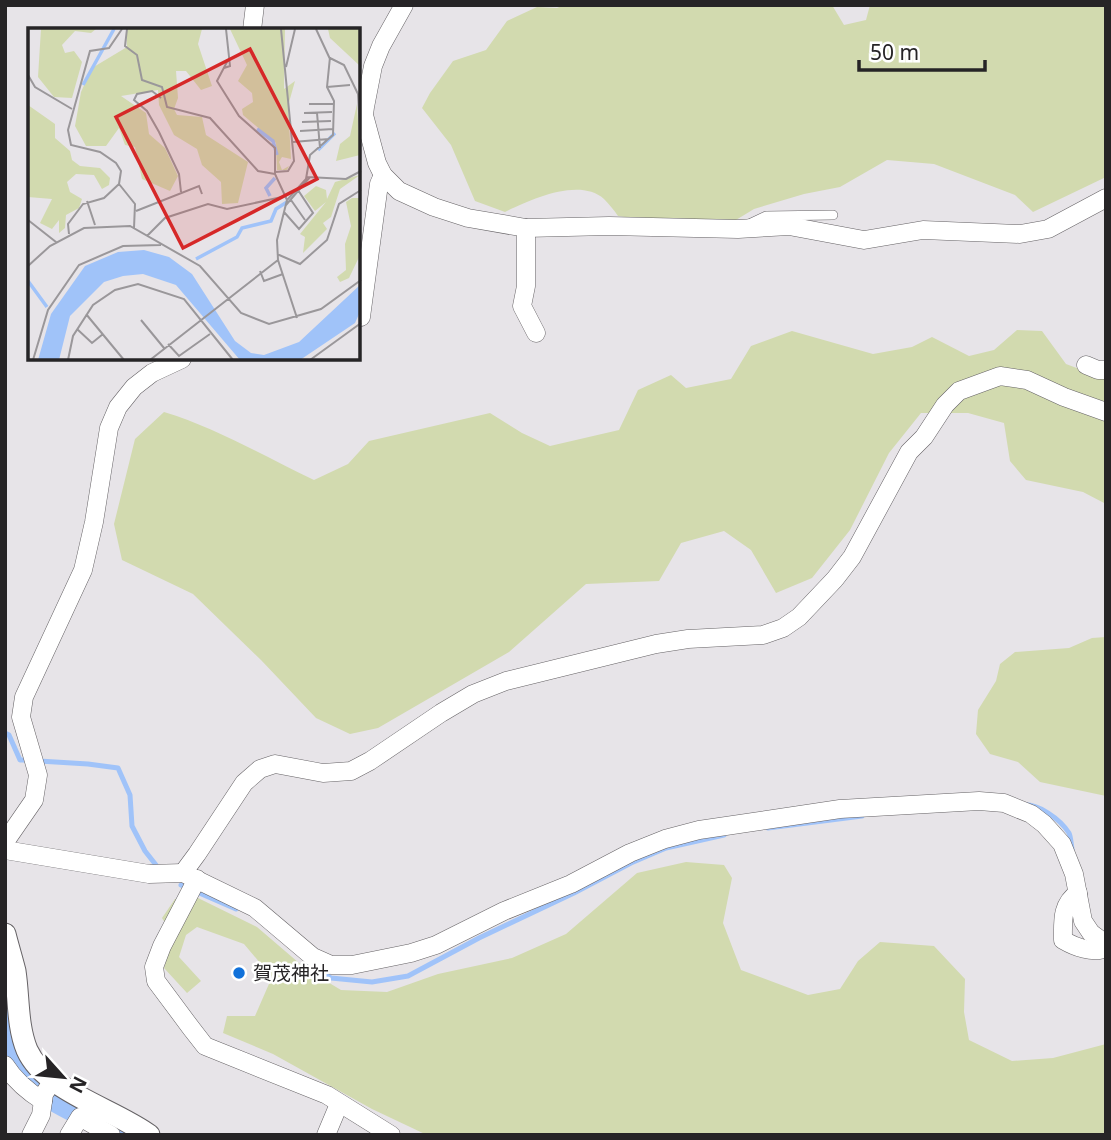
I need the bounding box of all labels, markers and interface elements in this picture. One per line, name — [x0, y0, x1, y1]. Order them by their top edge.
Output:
inset map — [28, 28, 360, 360]
scale bar — [859, 28, 985, 72]
text: 50 m — [870, 38, 919, 66]
place label: 賀茂神社 — [253, 960, 329, 986]
marker: 賀茂神社 — [231, 965, 247, 981]
north arrow — [28, 1042, 98, 1112]
text: N — [63, 1072, 93, 1098]

